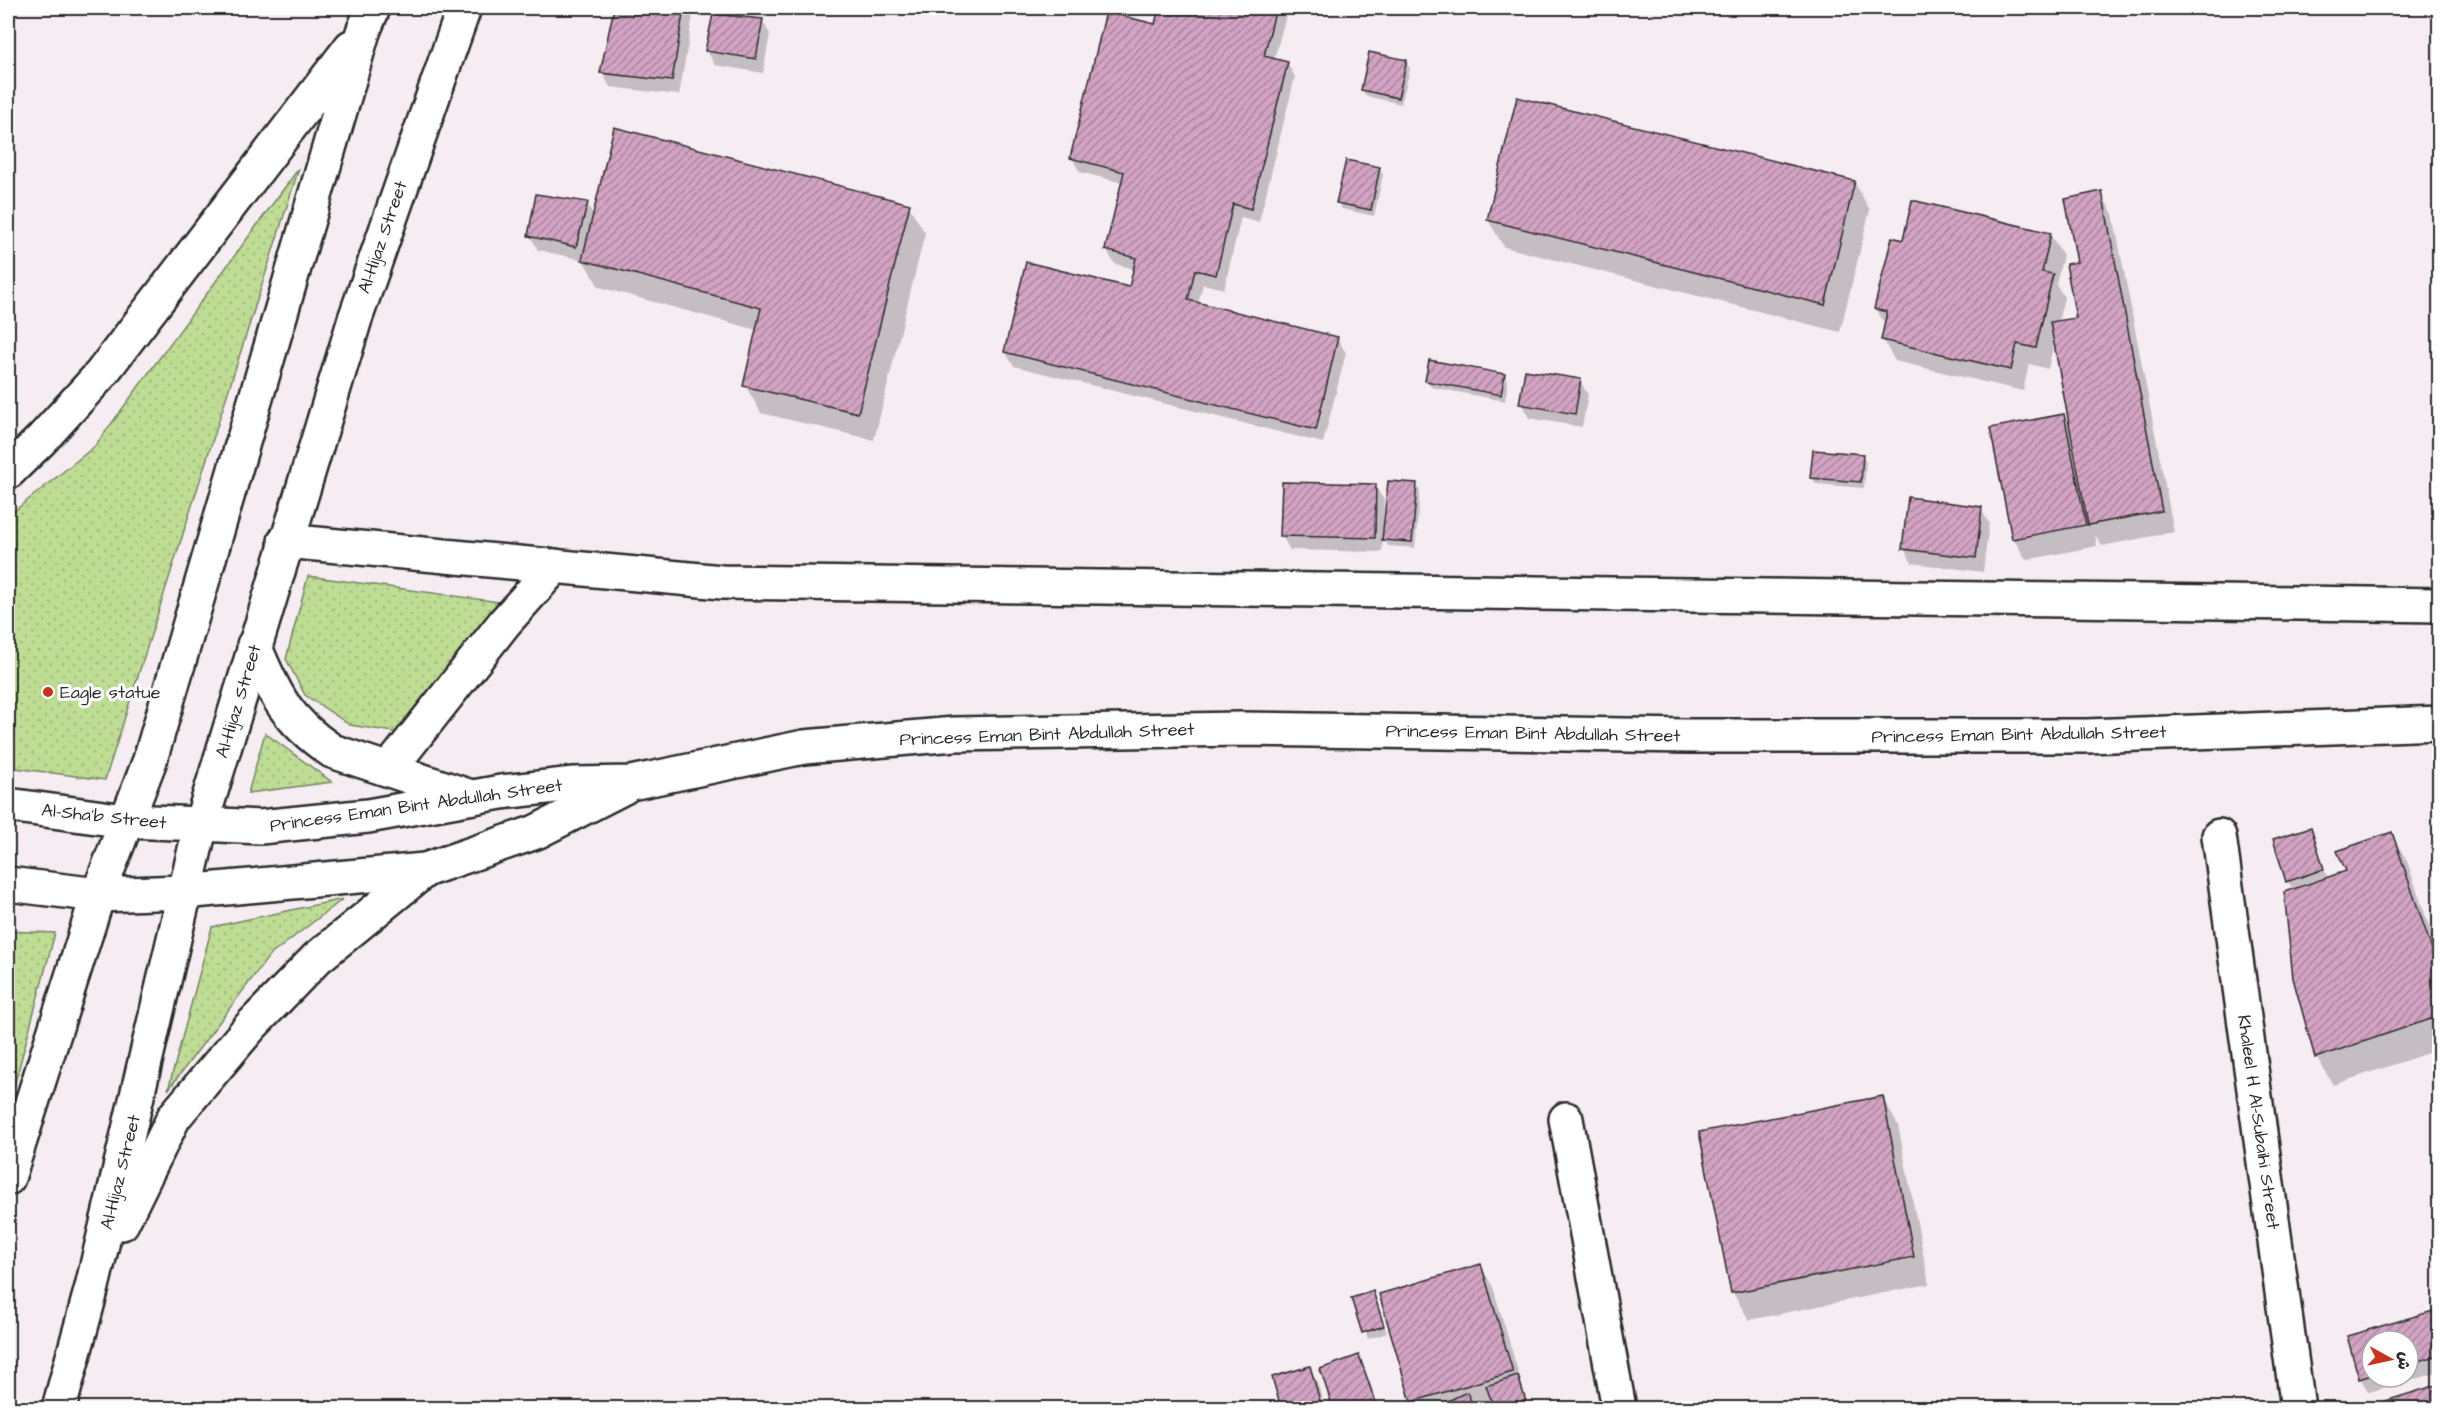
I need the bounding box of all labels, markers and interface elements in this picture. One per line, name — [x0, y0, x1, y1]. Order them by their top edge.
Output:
street label: Al-Hijaz Street — [352, 177, 414, 297]
street label: Al-Hijaz Street — [209, 641, 268, 761]
place label: Eagle statue — [60, 680, 161, 706]
marker: Eagle statue — [41, 685, 55, 699]
street label: Princess Eman Bint Abdullah Street — [899, 717, 1196, 752]
street label: Princess Eman Bint Abdullah Street — [1385, 718, 1681, 749]
street label: Princess Eman Bint Abdullah Street — [1871, 719, 2167, 750]
street label: Princess Eman Bint Abdullah Street — [268, 772, 565, 838]
street label: Al-Sha'b Street — [40, 798, 168, 836]
street label: Khaleel H Al-Subaihi Street — [2231, 1013, 2286, 1232]
street label: Al-Hijaz Street — [94, 1111, 147, 1232]
north arrow — [2360, 1329, 2420, 1389]
text: ش — [2392, 1351, 2416, 1371]

